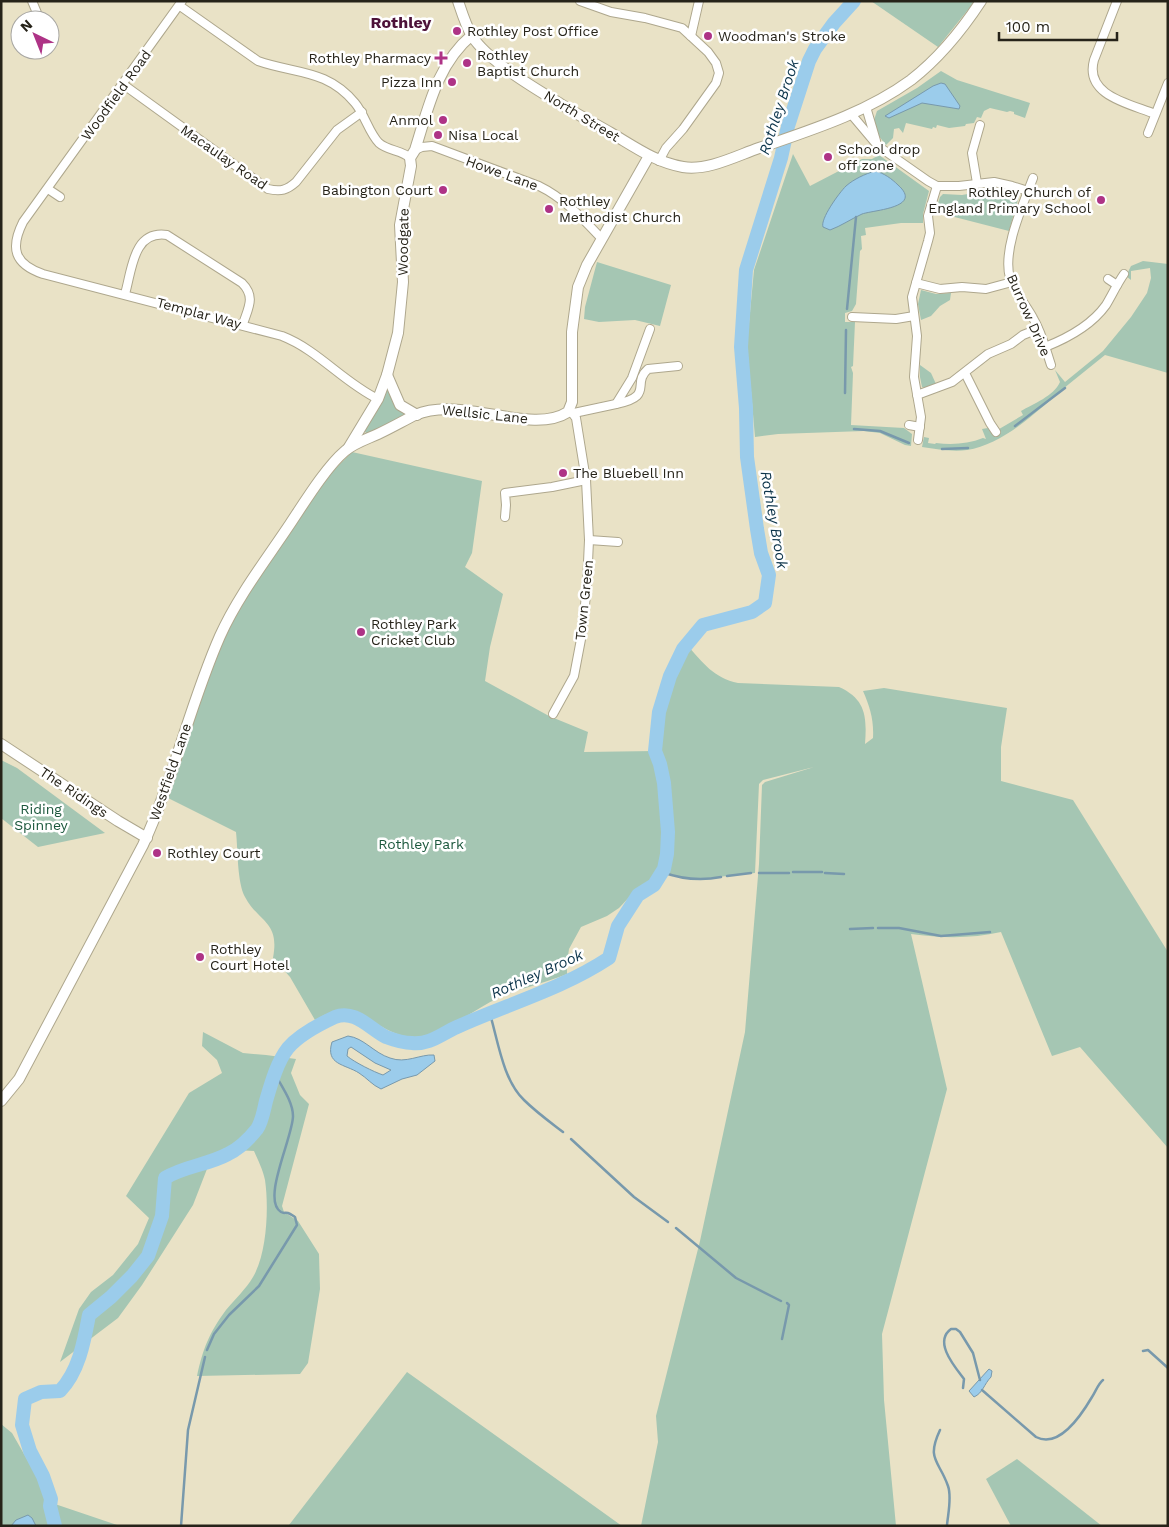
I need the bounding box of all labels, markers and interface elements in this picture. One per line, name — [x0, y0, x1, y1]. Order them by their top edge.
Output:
north arrow — [10, 10, 60, 60]
scale bar — [999, 10, 1116, 42]
district label: Rothley — [371, 13, 432, 32]
text: N — [17, 16, 35, 35]
text: 100 m — [1006, 18, 1050, 36]
place label: Rothley Post Office — [467, 23, 599, 39]
marker: Rothley Post Office — [451, 25, 463, 37]
place label: Woodman's Stroke — [718, 28, 846, 44]
marker: Woodman's Stroke — [702, 30, 714, 42]
street label: Woodfield Road — [78, 47, 154, 143]
place label: Rothley Baptist Church — [477, 47, 579, 79]
place label: Rothley Pharmacy — [309, 50, 432, 66]
marker: Rothley Pharmacy — [435, 52, 447, 64]
water label: Rothley Brook — [755, 56, 803, 157]
marker: Rothley Baptist Church — [461, 57, 473, 69]
place label: Pizza Inn — [381, 74, 442, 90]
marker: Pizza Inn — [446, 76, 458, 88]
street label: North Street — [541, 87, 623, 145]
place label: Anmol — [389, 112, 434, 128]
marker: Anmol — [437, 114, 449, 126]
street label: Macaulay Road — [178, 121, 270, 193]
place label: Nisa Local — [448, 127, 519, 143]
marker: Nisa Local — [432, 129, 444, 141]
place label: School drop off zone — [838, 141, 920, 173]
marker: School drop off zone — [822, 151, 834, 163]
street label: Howe Lane — [464, 153, 540, 193]
place label: Babington Court — [322, 182, 433, 198]
marker: Babington Court — [437, 184, 449, 196]
place label: Rothley Church of England Primary School — [928, 184, 1092, 216]
place label: Rothley Methodist Church — [559, 193, 681, 225]
marker: Rothley Church of England Primary School — [1095, 194, 1107, 206]
marker: Rothley Methodist Church — [543, 203, 555, 215]
street label: Woodgate — [394, 208, 412, 276]
street label: Burrow Drive — [1004, 271, 1054, 359]
street label: Templar Way — [155, 294, 244, 332]
street label: Wellsic Lane — [441, 402, 529, 426]
place label: The Bluebell Inn — [573, 465, 684, 481]
marker: The Bluebell Inn — [557, 467, 569, 479]
water label: Rothley Brook — [757, 470, 792, 571]
street label: Town Green — [572, 559, 596, 641]
place label: Rothley Park Cricket Club — [371, 616, 457, 648]
marker: Rothley Park Cricket Club — [355, 626, 367, 638]
street label: Westfield Lane — [146, 721, 194, 823]
street label: The Ridings — [37, 763, 111, 821]
park label: Riding Spinney — [14, 801, 69, 833]
park label: Rothley Park — [378, 836, 464, 852]
place label: Rothley Court — [167, 845, 260, 861]
marker: Rothley Court — [151, 847, 163, 859]
place label: Rothley Court Hotel — [210, 941, 290, 973]
water label: Rothley Brook — [488, 945, 587, 1002]
marker: Rothley Court Hotel — [194, 951, 206, 963]

